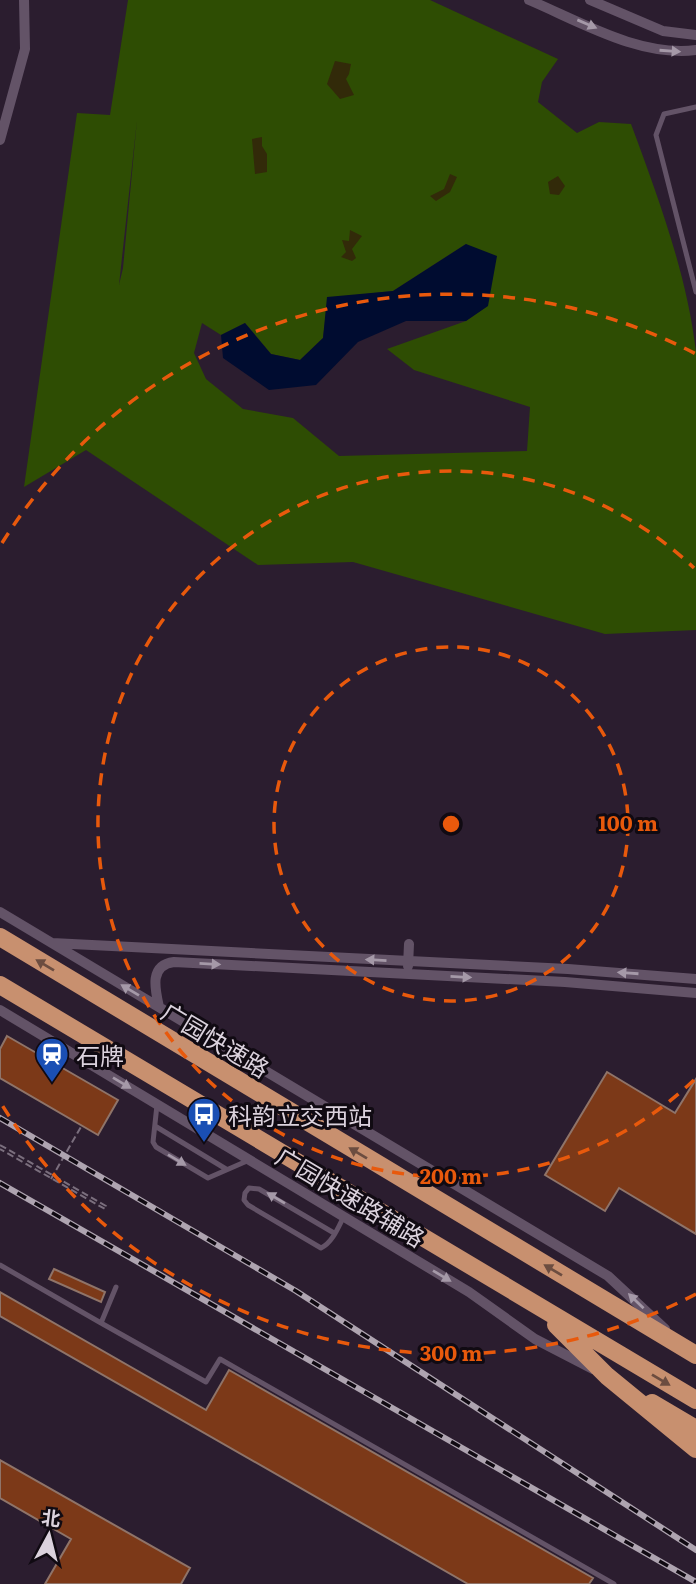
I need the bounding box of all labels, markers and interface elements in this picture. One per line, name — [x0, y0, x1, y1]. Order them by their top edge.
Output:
one-way arrow — [576, 19, 597, 30]
one-way arrow — [659, 46, 681, 57]
text: 100 m — [598, 806, 658, 837]
centre of rings — [439, 812, 463, 836]
one-way arrow — [365, 954, 387, 965]
one-way arrow — [36, 958, 55, 971]
one-way arrow — [199, 959, 221, 970]
one-way arrow — [617, 967, 639, 978]
one-way arrow — [451, 972, 473, 983]
one-way arrow — [120, 983, 139, 996]
street label: 广园快速路 — [156, 993, 276, 1085]
station icon: 石牌 — [33, 1035, 71, 1084]
place label: 石牌 — [76, 1037, 124, 1072]
one-way arrow — [112, 1077, 131, 1089]
bus stop icon: 科韵立交西站 — [185, 1095, 223, 1144]
place label: 科韵立交西站 — [228, 1097, 372, 1132]
street label: 广园快速路辅路 — [270, 1138, 432, 1254]
one-way arrow — [349, 1146, 368, 1159]
one-way arrow — [167, 1153, 186, 1166]
text: 200 m — [420, 1159, 482, 1190]
one-way arrow — [266, 1192, 285, 1205]
one-way arrow — [544, 1263, 563, 1276]
one-way arrow — [433, 1270, 452, 1283]
one-way arrow — [628, 1293, 645, 1309]
text: 300 m — [420, 1336, 482, 1367]
one-way arrow — [652, 1374, 671, 1386]
north arrow — [14, 1500, 84, 1570]
text: 北 — [40, 1502, 62, 1532]

